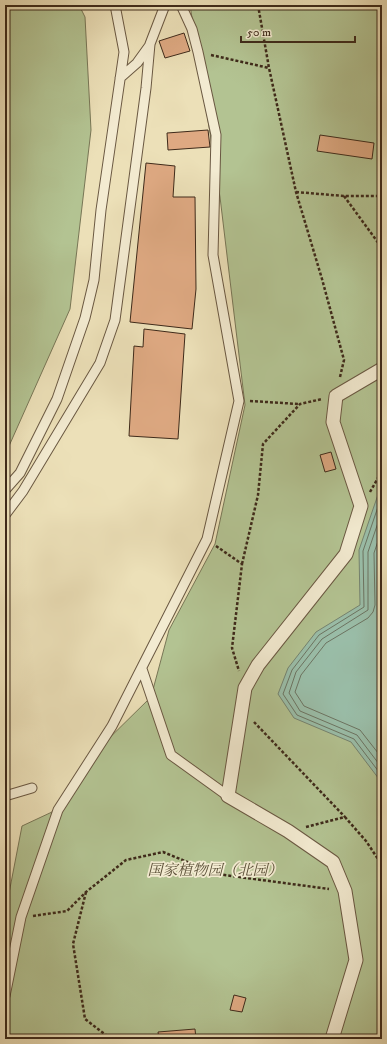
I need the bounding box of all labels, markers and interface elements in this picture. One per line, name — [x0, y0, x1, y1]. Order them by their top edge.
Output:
scale bar — [241, 18, 355, 44]
text: 50 m — [247, 25, 271, 40]
park label: 国家植物园（北园） — [147, 861, 283, 880]

